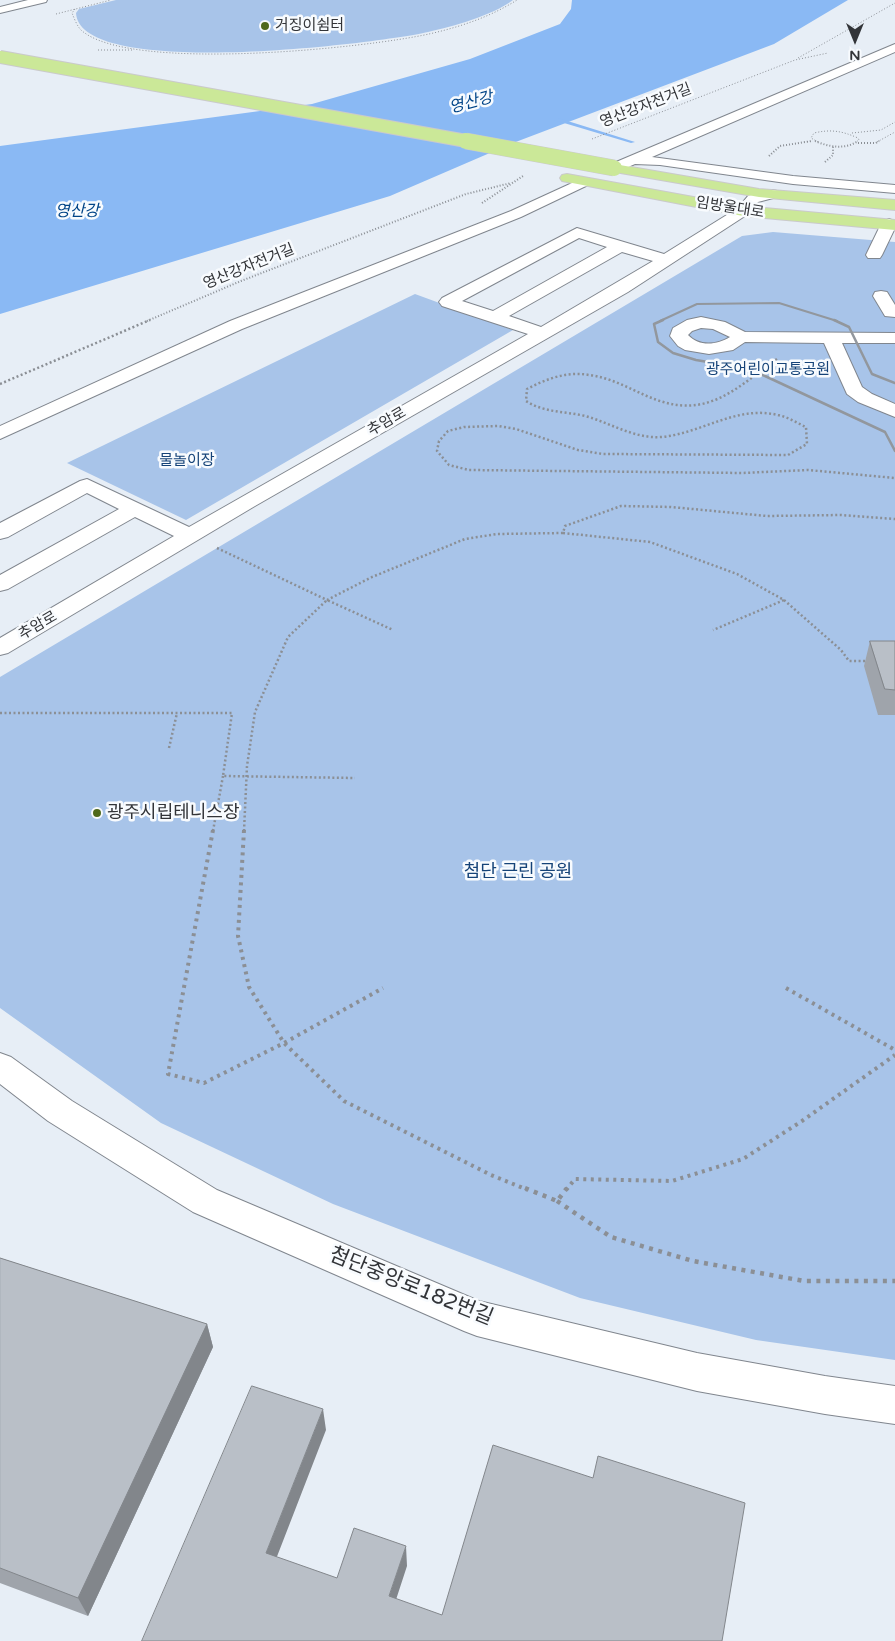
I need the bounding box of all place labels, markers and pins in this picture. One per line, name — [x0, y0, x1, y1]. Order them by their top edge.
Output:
place label: 거징이쉼터 — [275, 17, 344, 35]
marker: 거징이쉼터 — [259, 20, 271, 32]
place label: 광주시립테니스장 — [107, 802, 239, 824]
marker: 광주시립테니스장 — [91, 807, 103, 819]

